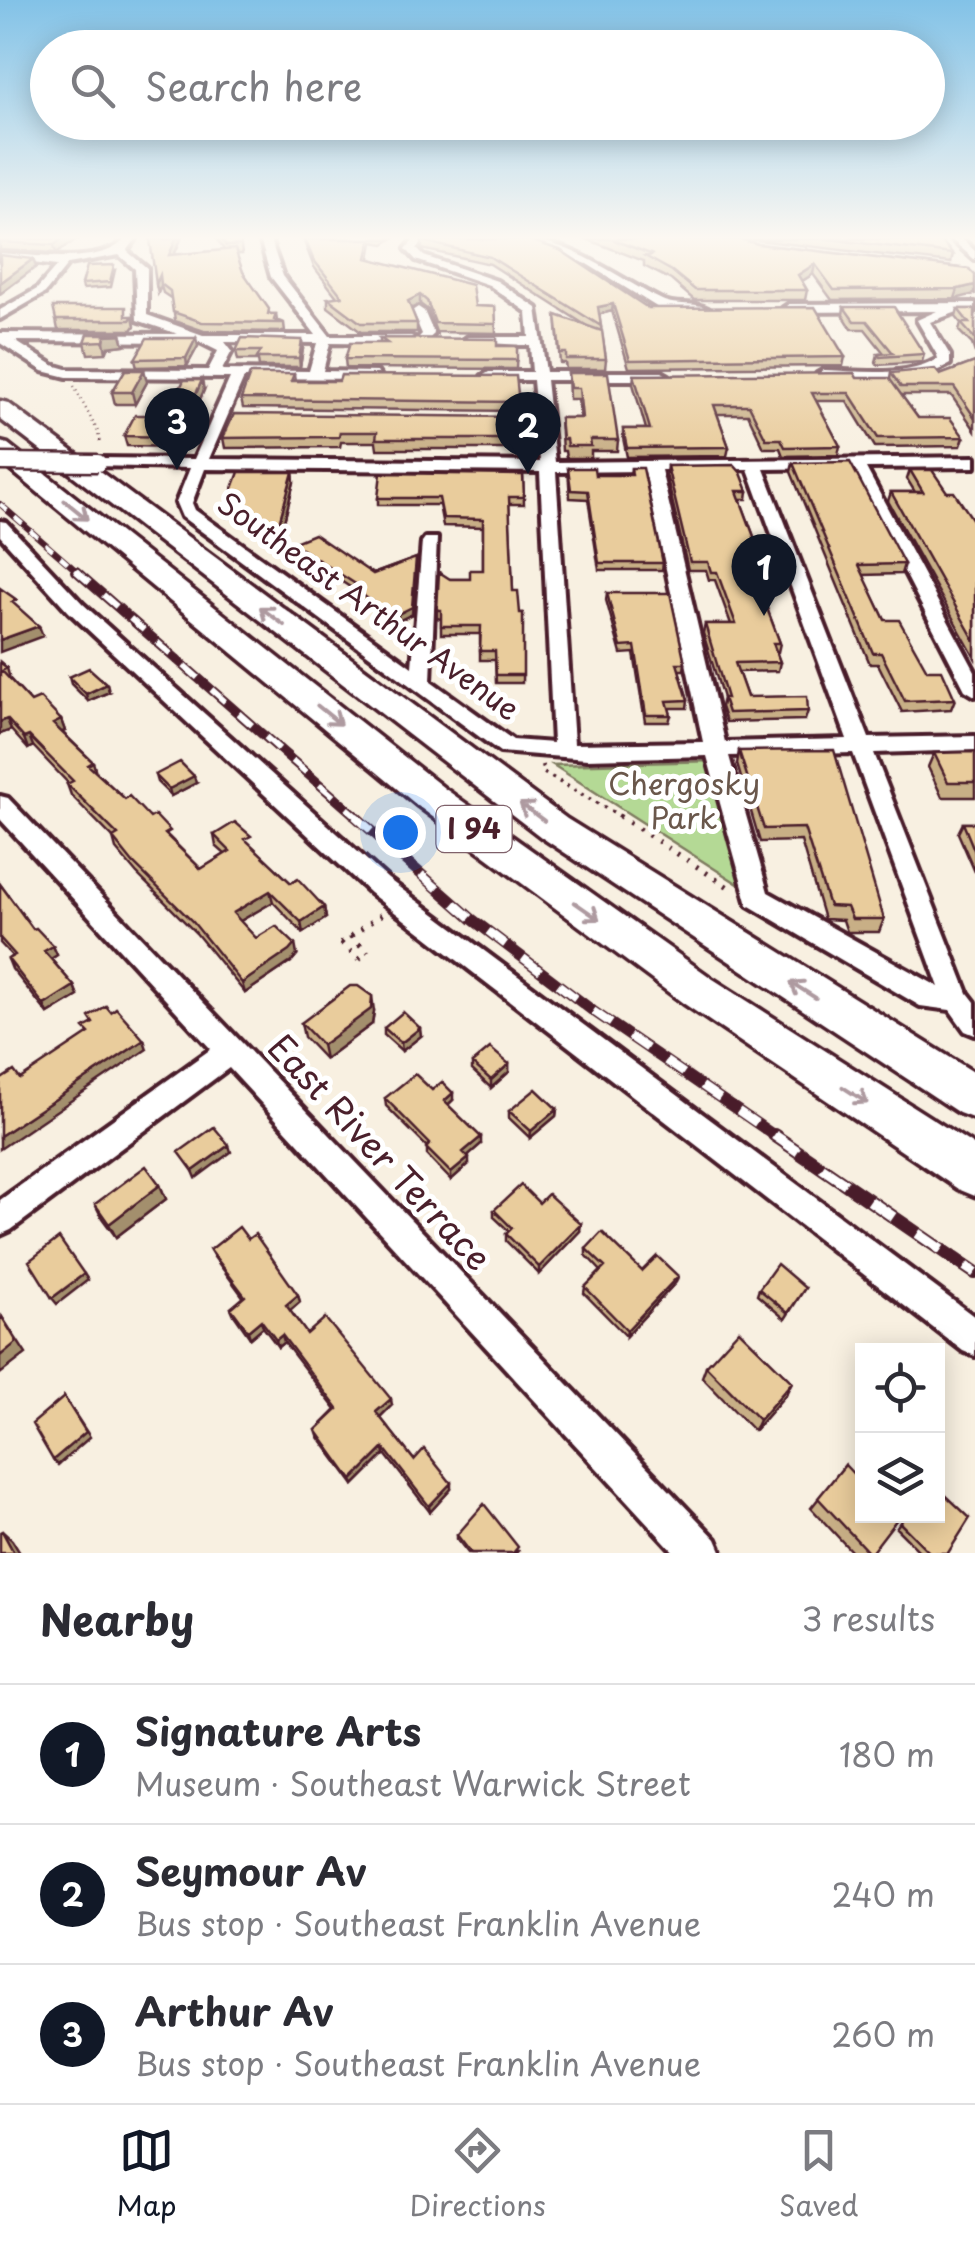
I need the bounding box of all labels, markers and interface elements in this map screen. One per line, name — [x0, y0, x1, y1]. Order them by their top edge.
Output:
search box — [30, 30, 945, 140]
text: Search here — [145, 57, 362, 114]
icon: search — [65, 58, 120, 113]
pin: 3 — [144, 388, 210, 470]
pin: 2 — [496, 392, 560, 474]
street label: Southeast Arthur Avenue — [209, 480, 530, 730]
one-way arrow — [62, 499, 88, 521]
pin: 1 — [732, 534, 796, 616]
one-way arrow — [259, 606, 286, 627]
one-way arrow — [315, 704, 341, 726]
park label: Chergosky Park — [608, 760, 760, 839]
one-way arrow — [519, 802, 546, 823]
road number: I 94 — [436, 806, 512, 852]
your location — [375, 807, 426, 858]
one-way arrow — [573, 900, 601, 921]
one-way arrow — [790, 980, 818, 1000]
street label: East River Terrace — [257, 1021, 505, 1282]
one-way arrow — [841, 1084, 869, 1105]
map controls — [855, 1343, 945, 1523]
button: locate — [855, 1343, 945, 1433]
button: layers — [855, 1433, 945, 1523]
text: Nearby — [40, 1587, 194, 1650]
text: 3 results — [801, 1594, 935, 1642]
text: Signature Arts — [135, 1702, 421, 1759]
text: 1 — [65, 1730, 80, 1778]
text: 180 m — [839, 1730, 935, 1778]
text: Museum · Southeast Warwick Street — [135, 1759, 691, 1807]
text: Seymour Av — [135, 1842, 367, 1899]
text: 2 — [61, 1870, 84, 1918]
text: 240 m — [832, 1870, 935, 1918]
text: Bus stop · Southeast Franklin Avenue — [135, 1899, 701, 1947]
text: Arthur Av — [135, 1982, 334, 2039]
text: 3 — [62, 2010, 83, 2058]
text: 260 m — [831, 2010, 935, 2058]
text: Bus stop · Southeast Franklin Avenue — [135, 2039, 701, 2087]
tab: Map — [117, 2123, 176, 2226]
tab: Directions — [410, 2123, 546, 2226]
tab: Saved — [779, 2123, 858, 2226]

